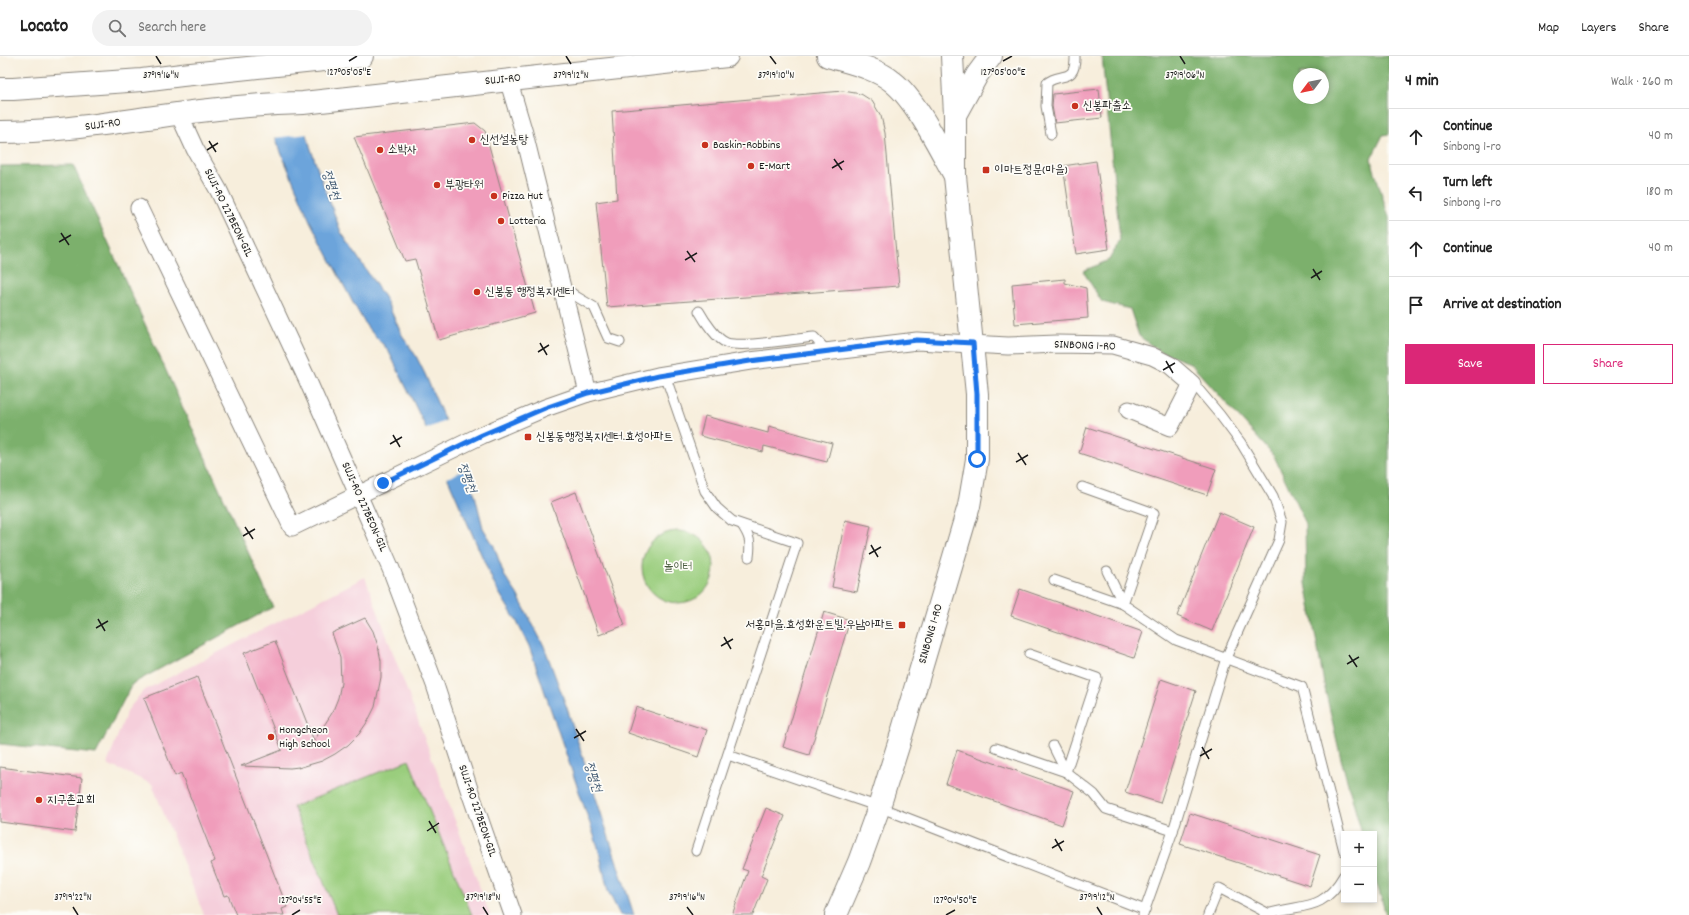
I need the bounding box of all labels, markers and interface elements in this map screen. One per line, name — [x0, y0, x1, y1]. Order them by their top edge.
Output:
search box — [92, 10, 372, 46]
text: Locato — [20, 14, 68, 41]
icon: search — [106, 17, 128, 39]
text: Search here — [138, 17, 206, 39]
text: Map — [1538, 18, 1559, 38]
text: Layers — [1581, 18, 1616, 38]
text: Share — [1638, 18, 1669, 38]
text: 127°05'05"E — [327, 66, 371, 80]
text: 127°05'00"E — [981, 66, 1026, 80]
north arrow — [1293, 68, 1329, 104]
text: 37°19'16"N — [143, 69, 179, 83]
text: 37°19'12"N — [553, 69, 589, 83]
text: 37°19'10"N — [758, 69, 794, 83]
text: 37°19'06"N — [1165, 69, 1205, 83]
street label: SUJI-RO — [484, 70, 522, 90]
text: 4 min — [1405, 70, 1439, 94]
text: Walk · 260 m — [1611, 73, 1673, 92]
place label: 신봉파출소 — [1083, 98, 1131, 115]
marker: 신봉파출소 — [1070, 101, 1080, 111]
street label: SUJI-RO — [84, 114, 122, 136]
text: Continue — [1443, 116, 1492, 138]
icon: ahead — [1405, 126, 1427, 148]
text: 40 m — [1649, 127, 1673, 146]
place label: 신선설농탕 — [480, 132, 529, 149]
marker: 신선설농탕 — [467, 135, 477, 145]
place label: Baskin-Robbins — [713, 137, 781, 154]
text: Sinbong 1-ro — [1443, 138, 1501, 157]
marker: Baskin-Robbins — [700, 140, 710, 150]
place label: 소박사 — [388, 142, 417, 159]
marker: 소박사 — [375, 145, 385, 155]
place label: E-Mart — [759, 158, 791, 175]
marker: E-Mart — [746, 161, 756, 171]
place label: 이마트정문(마을) — [994, 162, 1068, 179]
marker: 이마트정문(마을) — [981, 165, 991, 175]
street label: SUJI-RO 227BEON-GIL — [199, 166, 257, 260]
water label: 정평천 — [316, 167, 345, 204]
text: Turn left — [1443, 172, 1492, 194]
place label: 부광타워 — [445, 177, 484, 194]
marker: 부광타워 — [432, 180, 442, 190]
icon: left — [1405, 182, 1427, 204]
text: 180 m — [1646, 183, 1673, 202]
place label: Pizza Hut — [502, 188, 543, 205]
marker: Pizza Hut — [489, 191, 499, 201]
text: Sinbong 1-ro — [1443, 194, 1501, 213]
place label: Lotteria — [509, 213, 546, 230]
marker: Lotteria — [496, 216, 506, 226]
icon: ahead — [1405, 238, 1427, 260]
text: Continue — [1443, 238, 1492, 260]
text: 40 m — [1649, 239, 1673, 258]
place label: 신봉동 행정복지센터 — [485, 284, 575, 301]
marker: 신봉동 행정복지센터 — [472, 287, 482, 297]
icon: arrive — [1405, 294, 1427, 316]
text: Arrive at destination — [1443, 294, 1561, 316]
street label: SINBONG 1-RO — [1054, 336, 1116, 356]
button: Save — [1405, 344, 1535, 384]
button: Share — [1543, 344, 1673, 384]
place label: 신봉동행정복지센터.효성아파트 — [536, 429, 673, 446]
marker: 신봉동행정복지센터.효성아파트 — [523, 432, 533, 442]
route start — [968, 450, 986, 468]
street label: SUJI-RO 227BEON-GIL — [337, 459, 391, 555]
water label: 정평천 — [452, 460, 481, 497]
route end — [374, 474, 392, 492]
park label: 놀이터 — [664, 559, 692, 576]
street label: SINBONG 1-RO — [914, 602, 948, 666]
place label: 서홍마을.효성화운트빌.우남아파트 — [745, 617, 894, 634]
marker: 서홍마을.효성화운트빌.우남아파트 — [897, 620, 907, 630]
place label: Hongcheon High School — [279, 722, 330, 753]
marker: Hongcheon High School — [266, 732, 276, 742]
water label: 정평천 — [578, 759, 606, 796]
street label: SUJI-RO 227BEON-GIL — [453, 763, 501, 860]
place label: 지구촌교회 — [47, 792, 95, 809]
marker: 지구촌교회 — [34, 795, 44, 805]
map controls — [1341, 831, 1377, 903]
button: + — [1341, 831, 1377, 867]
button: − — [1341, 867, 1377, 903]
text: 37°19'22"N — [54, 891, 92, 905]
text: 37°19'18"N — [466, 891, 501, 905]
text: 37°19'16"N — [669, 891, 705, 905]
text: 37°19'12"N — [1079, 891, 1115, 905]
text: 127°04'55"E — [279, 894, 322, 908]
text: 127°04'50"E — [933, 894, 977, 908]

